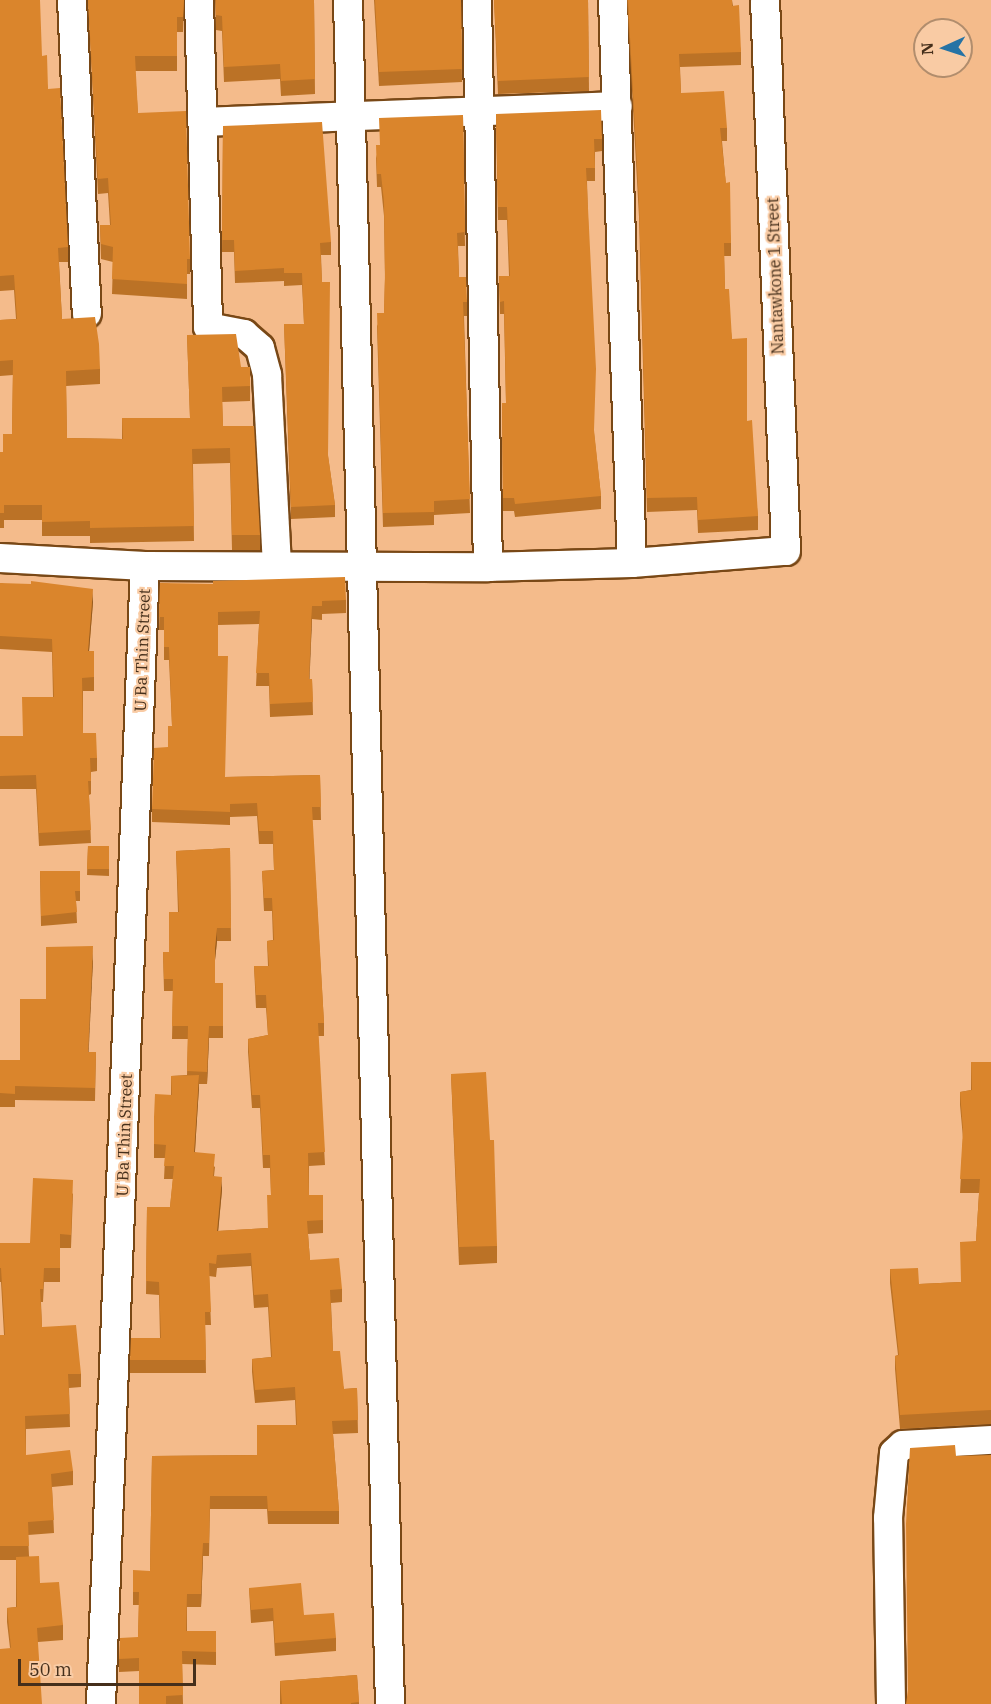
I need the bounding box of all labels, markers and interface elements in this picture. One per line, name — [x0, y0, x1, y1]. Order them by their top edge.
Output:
north arrow — [913, 18, 973, 78]
text: N — [917, 42, 937, 56]
street label: Nantawkone 1 Street — [763, 197, 787, 355]
street label: U Ba Thin Street — [130, 588, 154, 712]
street label: U Ba Thin Street — [112, 1073, 136, 1197]
scale bar — [21, 1647, 200, 1685]
text: 50 m — [29, 1658, 72, 1681]

